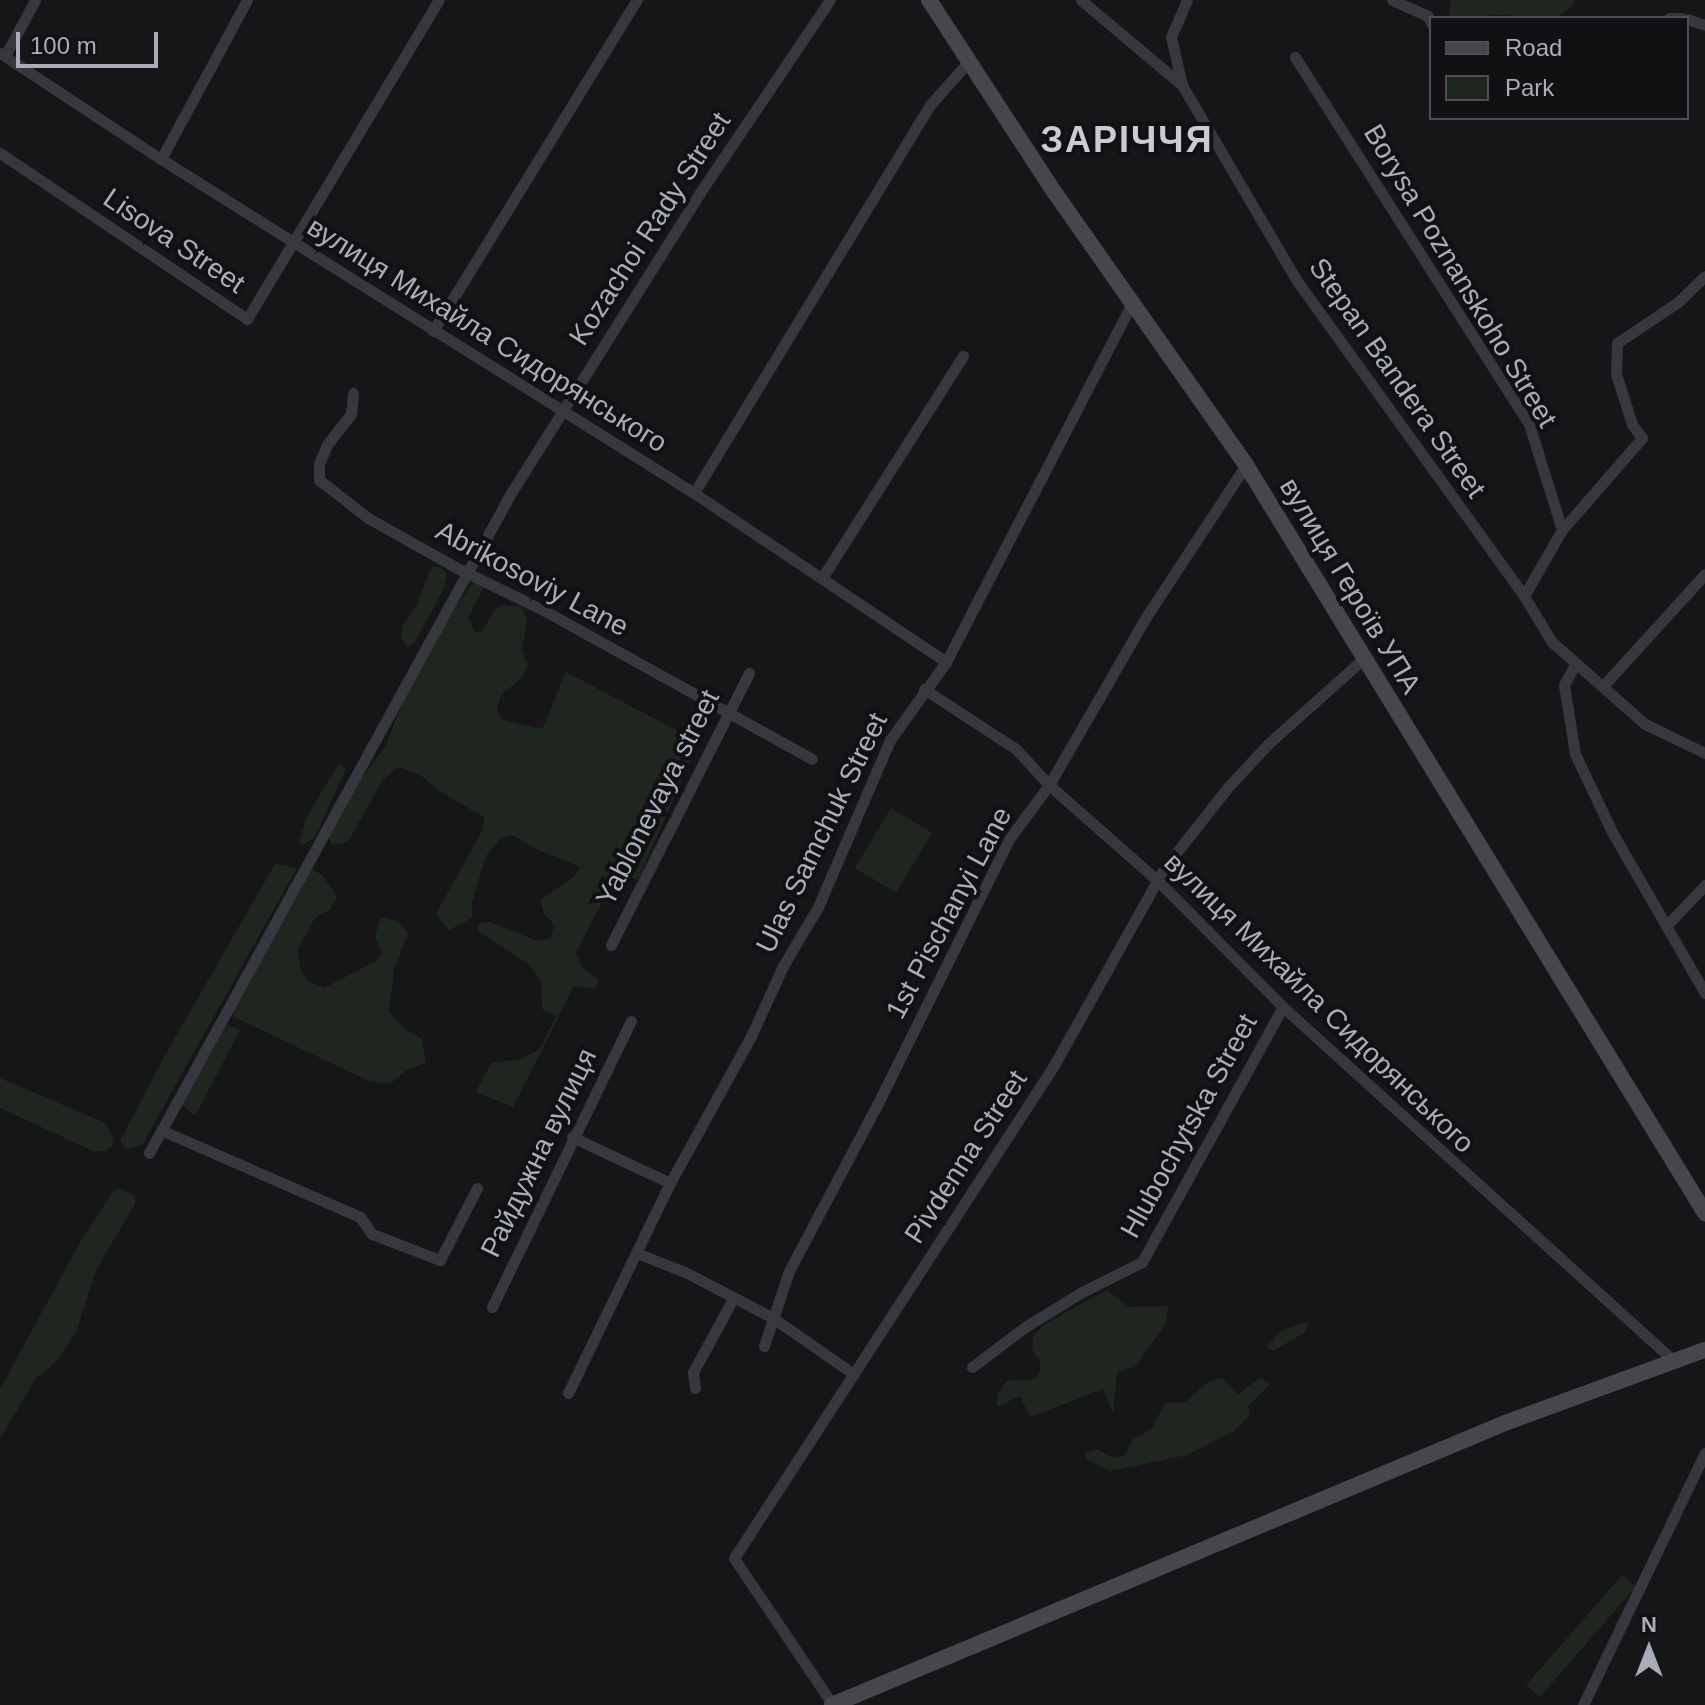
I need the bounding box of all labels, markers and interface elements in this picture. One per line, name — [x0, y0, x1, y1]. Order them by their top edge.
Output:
scale bar — [20, 16, 162, 66]
legend — [1429, 16, 1689, 120]
text: 100 m — [30, 32, 97, 59]
text: Road — [1505, 34, 1562, 61]
text: Park — [1505, 74, 1554, 101]
street label: Kozachoi Rady Street — [562, 106, 738, 352]
district label: ЗАРІЧЧЯ — [1040, 118, 1214, 162]
street label: Borysa Poznanskoho Street — [1356, 119, 1564, 433]
street label: Lisova Street — [97, 181, 251, 301]
street label: вулиця Михайла Сидорянського — [301, 210, 673, 460]
street label: Stepan Bandera Street — [1302, 252, 1492, 504]
street label: вулиця Героїв УПА — [1272, 472, 1428, 700]
street label: Abrikosoviy Lane — [430, 514, 634, 644]
street label: Yablonevaya street — [589, 685, 727, 911]
street label: Ulas Samchuk Street — [749, 707, 895, 959]
street label: 1st Pischanyi Lane — [879, 801, 1019, 1025]
street label: вулиця Михайла Сидорянського — [1157, 846, 1481, 1160]
street label: Hlubochytska Street — [1114, 1008, 1264, 1244]
street label: Райдужна вулиця — [474, 1043, 604, 1263]
street label: Pivdenna Street — [898, 1064, 1034, 1250]
north arrow — [1609, 1609, 1689, 1689]
text: N — [1641, 1612, 1657, 1637]

